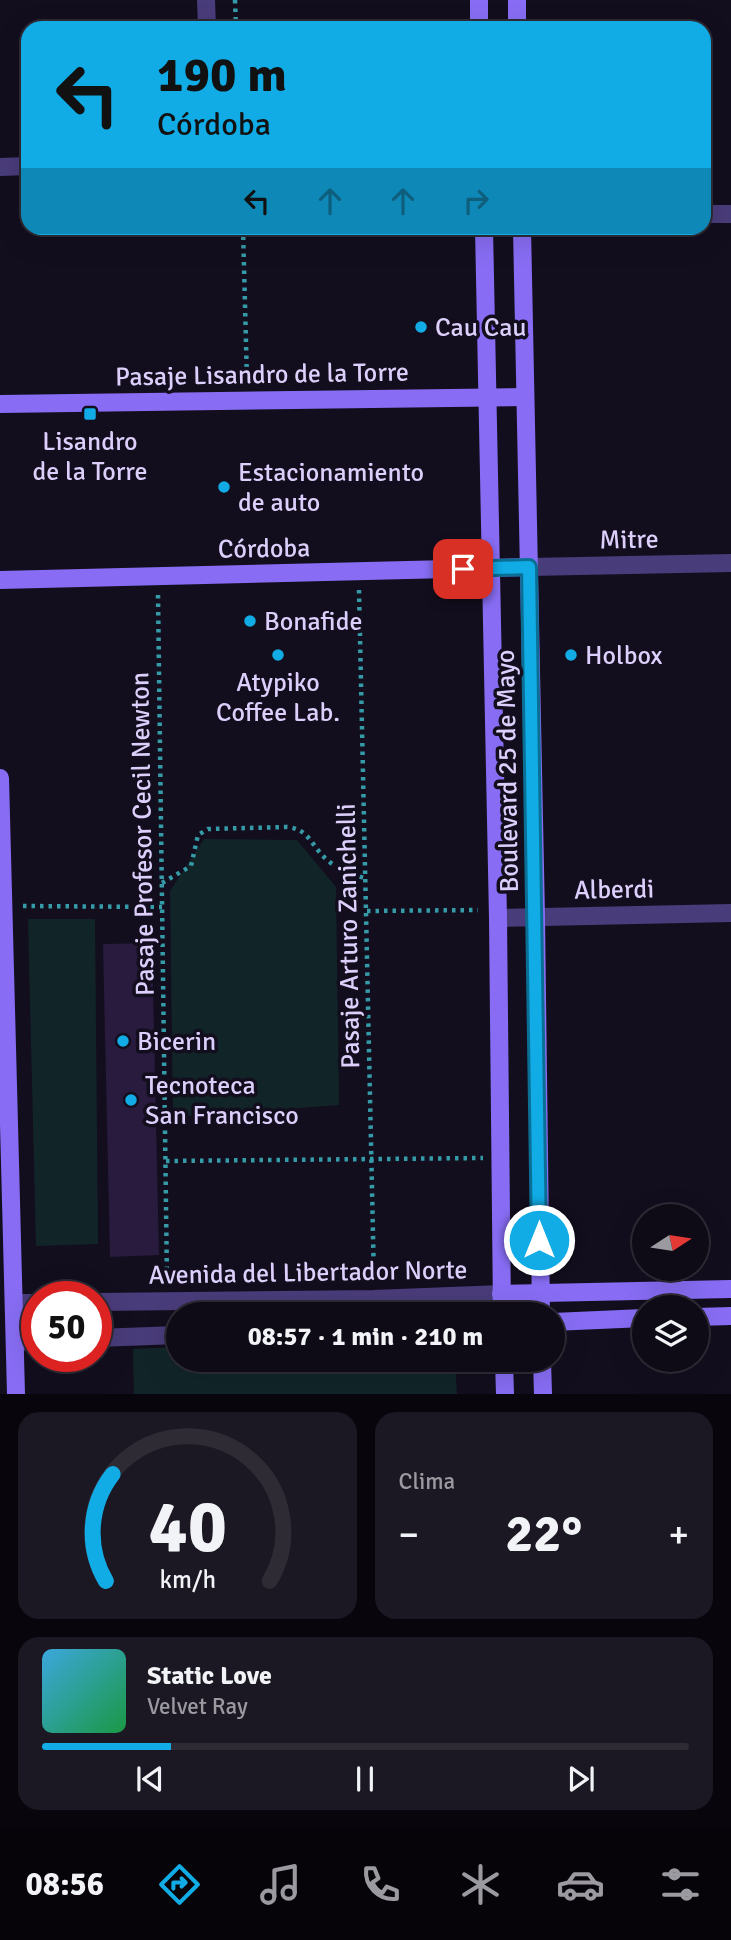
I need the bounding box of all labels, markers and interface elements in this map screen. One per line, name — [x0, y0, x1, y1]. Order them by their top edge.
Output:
text: 190 m — [157, 45, 287, 105]
icon: left — [42, 49, 133, 140]
text: Córdoba — [157, 105, 271, 144]
icon: left — [238, 182, 276, 220]
icon: ahead — [311, 182, 349, 220]
icon: ahead — [384, 182, 422, 220]
icon: right — [457, 182, 495, 220]
place label: Cau Cau — [435, 312, 527, 344]
marker: Cau Cau — [413, 319, 429, 335]
street label: Pasaje Lisandro de la Torre — [115, 356, 409, 394]
marker: Lisandro de la Torre — [82, 406, 98, 422]
place label: Lisandro de la Torre — [33, 426, 147, 488]
place label: Estacionamiento de auto — [238, 457, 424, 519]
marker: Estacionamiento de auto — [216, 479, 232, 495]
street label: Mitre — [599, 523, 659, 557]
street label: Córdoba — [217, 532, 311, 566]
pin — [433, 539, 493, 599]
icon: arrive — [444, 550, 482, 588]
place label: Bonafide — [264, 606, 363, 638]
marker: Bonafide — [242, 613, 258, 629]
place label: Holbox — [585, 640, 662, 672]
marker: Atypiko Coffee Lab. — [270, 647, 286, 663]
marker: Holbox — [563, 647, 579, 663]
street label: Boulevard 25 de Mayo — [490, 649, 526, 893]
place label: Atypiko Coffee Lab. — [216, 667, 340, 729]
street label: Pasaje Profesor Cecil Newton — [124, 672, 162, 996]
street label: Pasaje Arturo Zanichelli — [331, 803, 367, 1069]
street label: Alberdi — [574, 873, 654, 907]
place label: Bicerin — [137, 1026, 216, 1058]
marker: Bicerin — [115, 1033, 131, 1049]
place label: Tecnoteca San Francisco — [145, 1070, 299, 1132]
marker: Tecnoteca San Francisco — [123, 1092, 139, 1108]
position arrow — [502, 1203, 576, 1277]
north arrow — [632, 1204, 709, 1281]
map controls — [632, 1204, 709, 1372]
street label: Avenida del Libertador Norte — [148, 1254, 468, 1292]
speed limit sign: 50 — [21, 1281, 112, 1372]
button: layers — [632, 1295, 709, 1372]
text: 08:57 · 1 min · 210 m — [248, 1321, 483, 1353]
text: Clima — [399, 1467, 455, 1496]
text: 40 — [148, 1484, 227, 1573]
text: 22° — [505, 1502, 582, 1566]
text: − — [399, 1511, 419, 1558]
text: + — [668, 1511, 689, 1558]
text: km/h — [159, 1564, 216, 1595]
text: Static Love — [147, 1660, 272, 1692]
text: Velvet Ray — [147, 1692, 248, 1721]
icon: previous — [131, 1760, 169, 1798]
icon: pause — [346, 1760, 384, 1798]
icon: next — [562, 1760, 600, 1798]
icon: directions — [155, 1860, 204, 1909]
icon: music — [256, 1860, 305, 1909]
icon: phone — [356, 1860, 405, 1909]
icon: climate — [456, 1860, 505, 1909]
icon: car — [556, 1860, 605, 1909]
icon: filters — [656, 1860, 705, 1909]
text: 08:56 — [26, 1865, 104, 1904]

